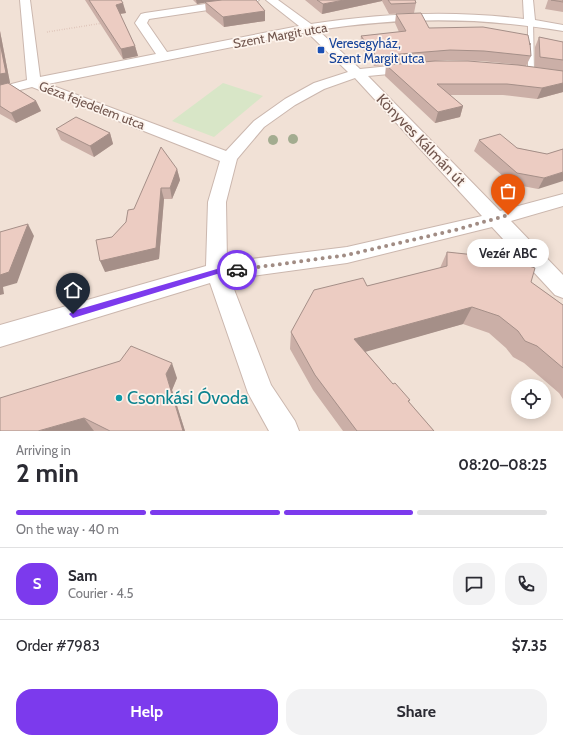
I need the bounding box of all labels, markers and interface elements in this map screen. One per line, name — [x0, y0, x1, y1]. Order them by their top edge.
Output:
street label: Szent Margit utca — [232, 19, 329, 51]
place label: Veresegyház, Szent Margit utca — [329, 35, 425, 66]
marker: Veresegyház, Szent Margit utca — [316, 45, 326, 55]
street label: Géza fejedelem utca — [36, 77, 148, 134]
street label: Könyves Kálmán út — [373, 90, 469, 190]
pin — [491, 174, 525, 215]
icon: bag — [497, 180, 519, 202]
callout: Vezér ABC — [467, 239, 549, 267]
text: Vezér ABC — [479, 245, 537, 261]
courier — [217, 250, 257, 290]
icon: car — [226, 259, 248, 281]
pin — [56, 273, 90, 314]
icon: home — [62, 279, 84, 301]
map controls — [511, 379, 551, 419]
button: locate — [511, 379, 551, 419]
place label: Csonkási Óvoda — [127, 387, 249, 409]
marker: Csonkási Óvoda — [114, 393, 124, 403]
text: Arriving in — [16, 442, 71, 458]
text: 08:20–08:25 — [458, 456, 547, 474]
text: 2 min — [16, 457, 79, 489]
text: On the way · 40 m — [16, 521, 119, 537]
button: chat — [453, 563, 495, 605]
button: phone — [505, 563, 547, 605]
text: Sam — [68, 567, 97, 585]
text: S — [33, 575, 41, 593]
text: Courier · 4.5 — [68, 585, 133, 601]
text: Order #7983 — [16, 637, 100, 655]
text: $7.35 — [512, 637, 547, 655]
button: Help — [16, 689, 278, 735]
button: Share — [286, 689, 547, 735]

